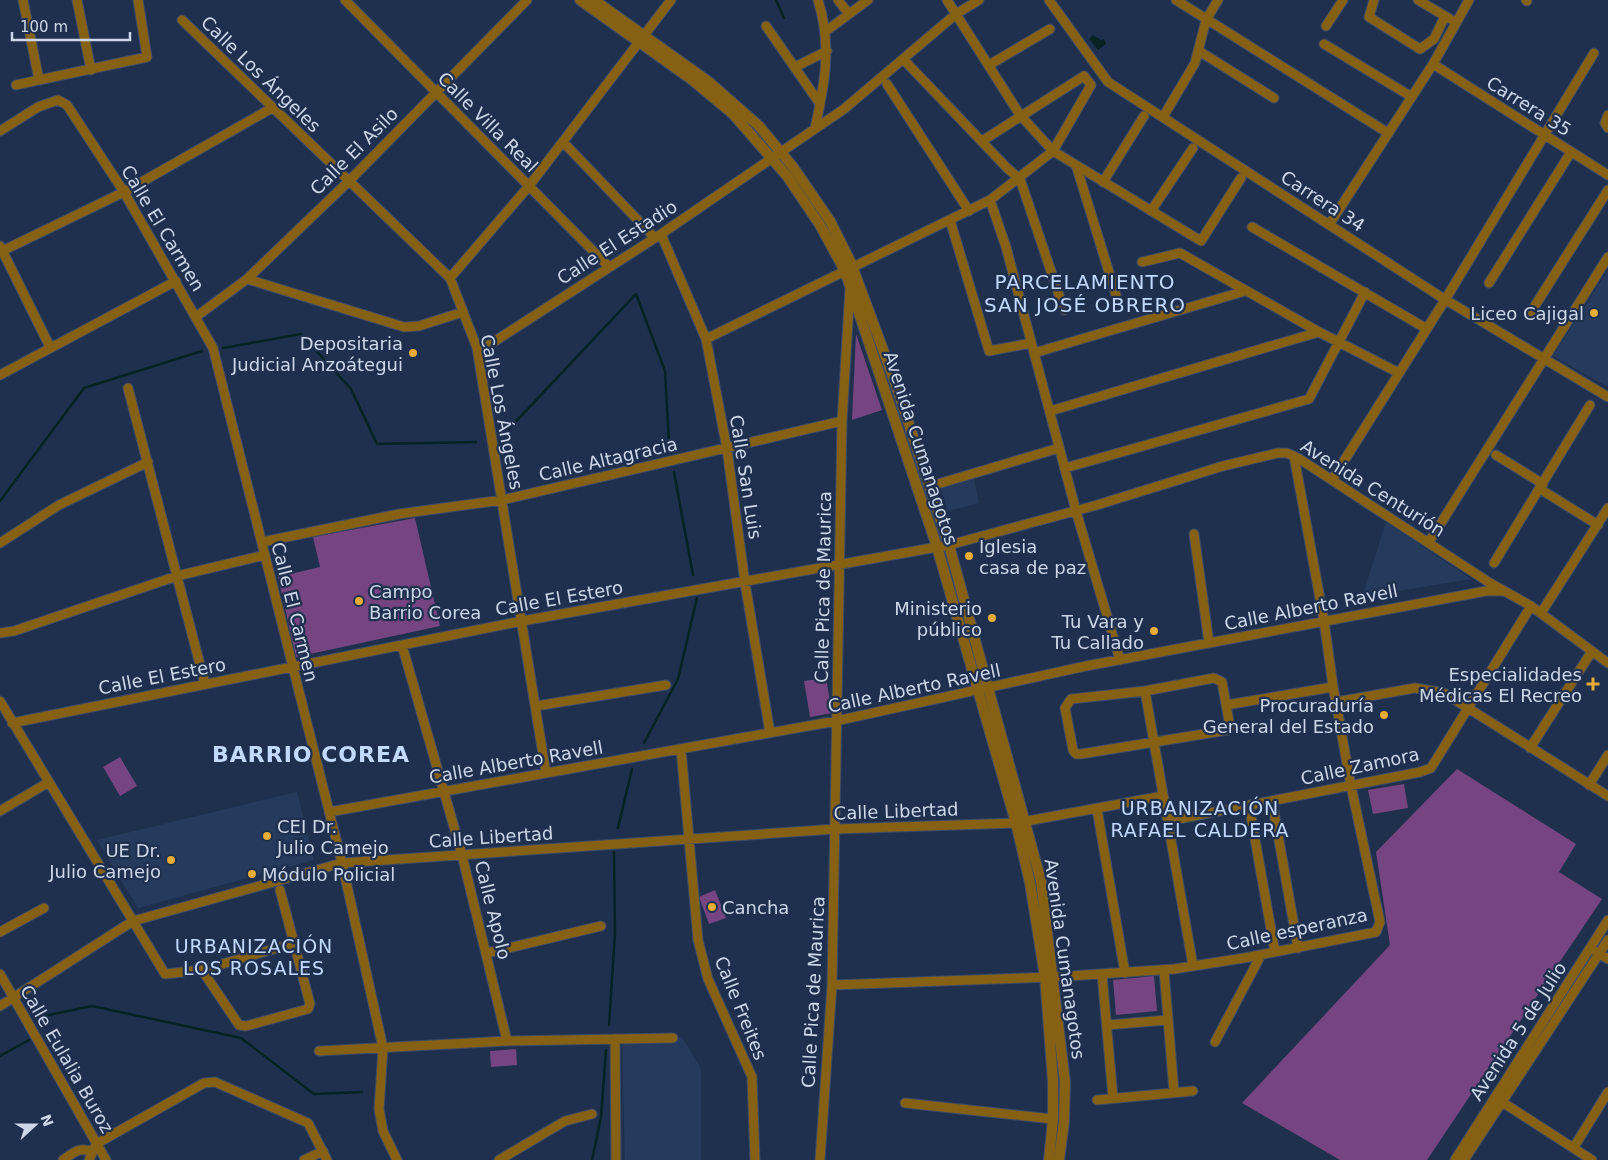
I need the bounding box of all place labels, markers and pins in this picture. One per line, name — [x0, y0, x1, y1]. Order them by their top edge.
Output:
place label: Liceo Cajigal — [1470, 303, 1584, 324]
marker: Liceo Cajigal — [1588, 307, 1600, 319]
place label: Depositaria Judicial Anzoátegui — [231, 333, 403, 375]
marker: Depositaria Judicial Anzoátegui — [407, 347, 419, 359]
place label: Iglesia casa de paz — [979, 536, 1086, 578]
marker: Iglesia casa de paz — [963, 550, 975, 562]
place label: Campo Barrio Corea — [369, 581, 481, 623]
marker: Campo Barrio Corea — [353, 595, 365, 607]
place label: Ministerio público — [894, 598, 982, 640]
place label: Tu Vara y Tu Callado — [1051, 611, 1144, 653]
marker: Ministerio público — [986, 612, 998, 624]
marker: Tu Vara y Tu Callado — [1148, 625, 1160, 637]
place label: Especialidades Médicas El Recreo — [1419, 664, 1582, 706]
marker: Especialidades Médicas El Recreo — [1586, 677, 1600, 691]
place label: Procuraduría General del Estado — [1203, 695, 1374, 737]
marker: Procuraduría General del Estado — [1378, 709, 1390, 721]
place label: CEI Dr. Julio Camejo — [276, 816, 389, 858]
marker: CEI Dr. Julio Camejo — [261, 830, 273, 842]
place label: UE Dr. Julio Camejo — [48, 840, 161, 882]
marker: UE Dr. Julio Camejo — [165, 854, 177, 866]
place label: Módulo Policial — [262, 864, 395, 885]
marker: Módulo Policial — [246, 868, 258, 880]
place label: Cancha — [722, 897, 789, 918]
marker: Cancha — [706, 901, 718, 913]

